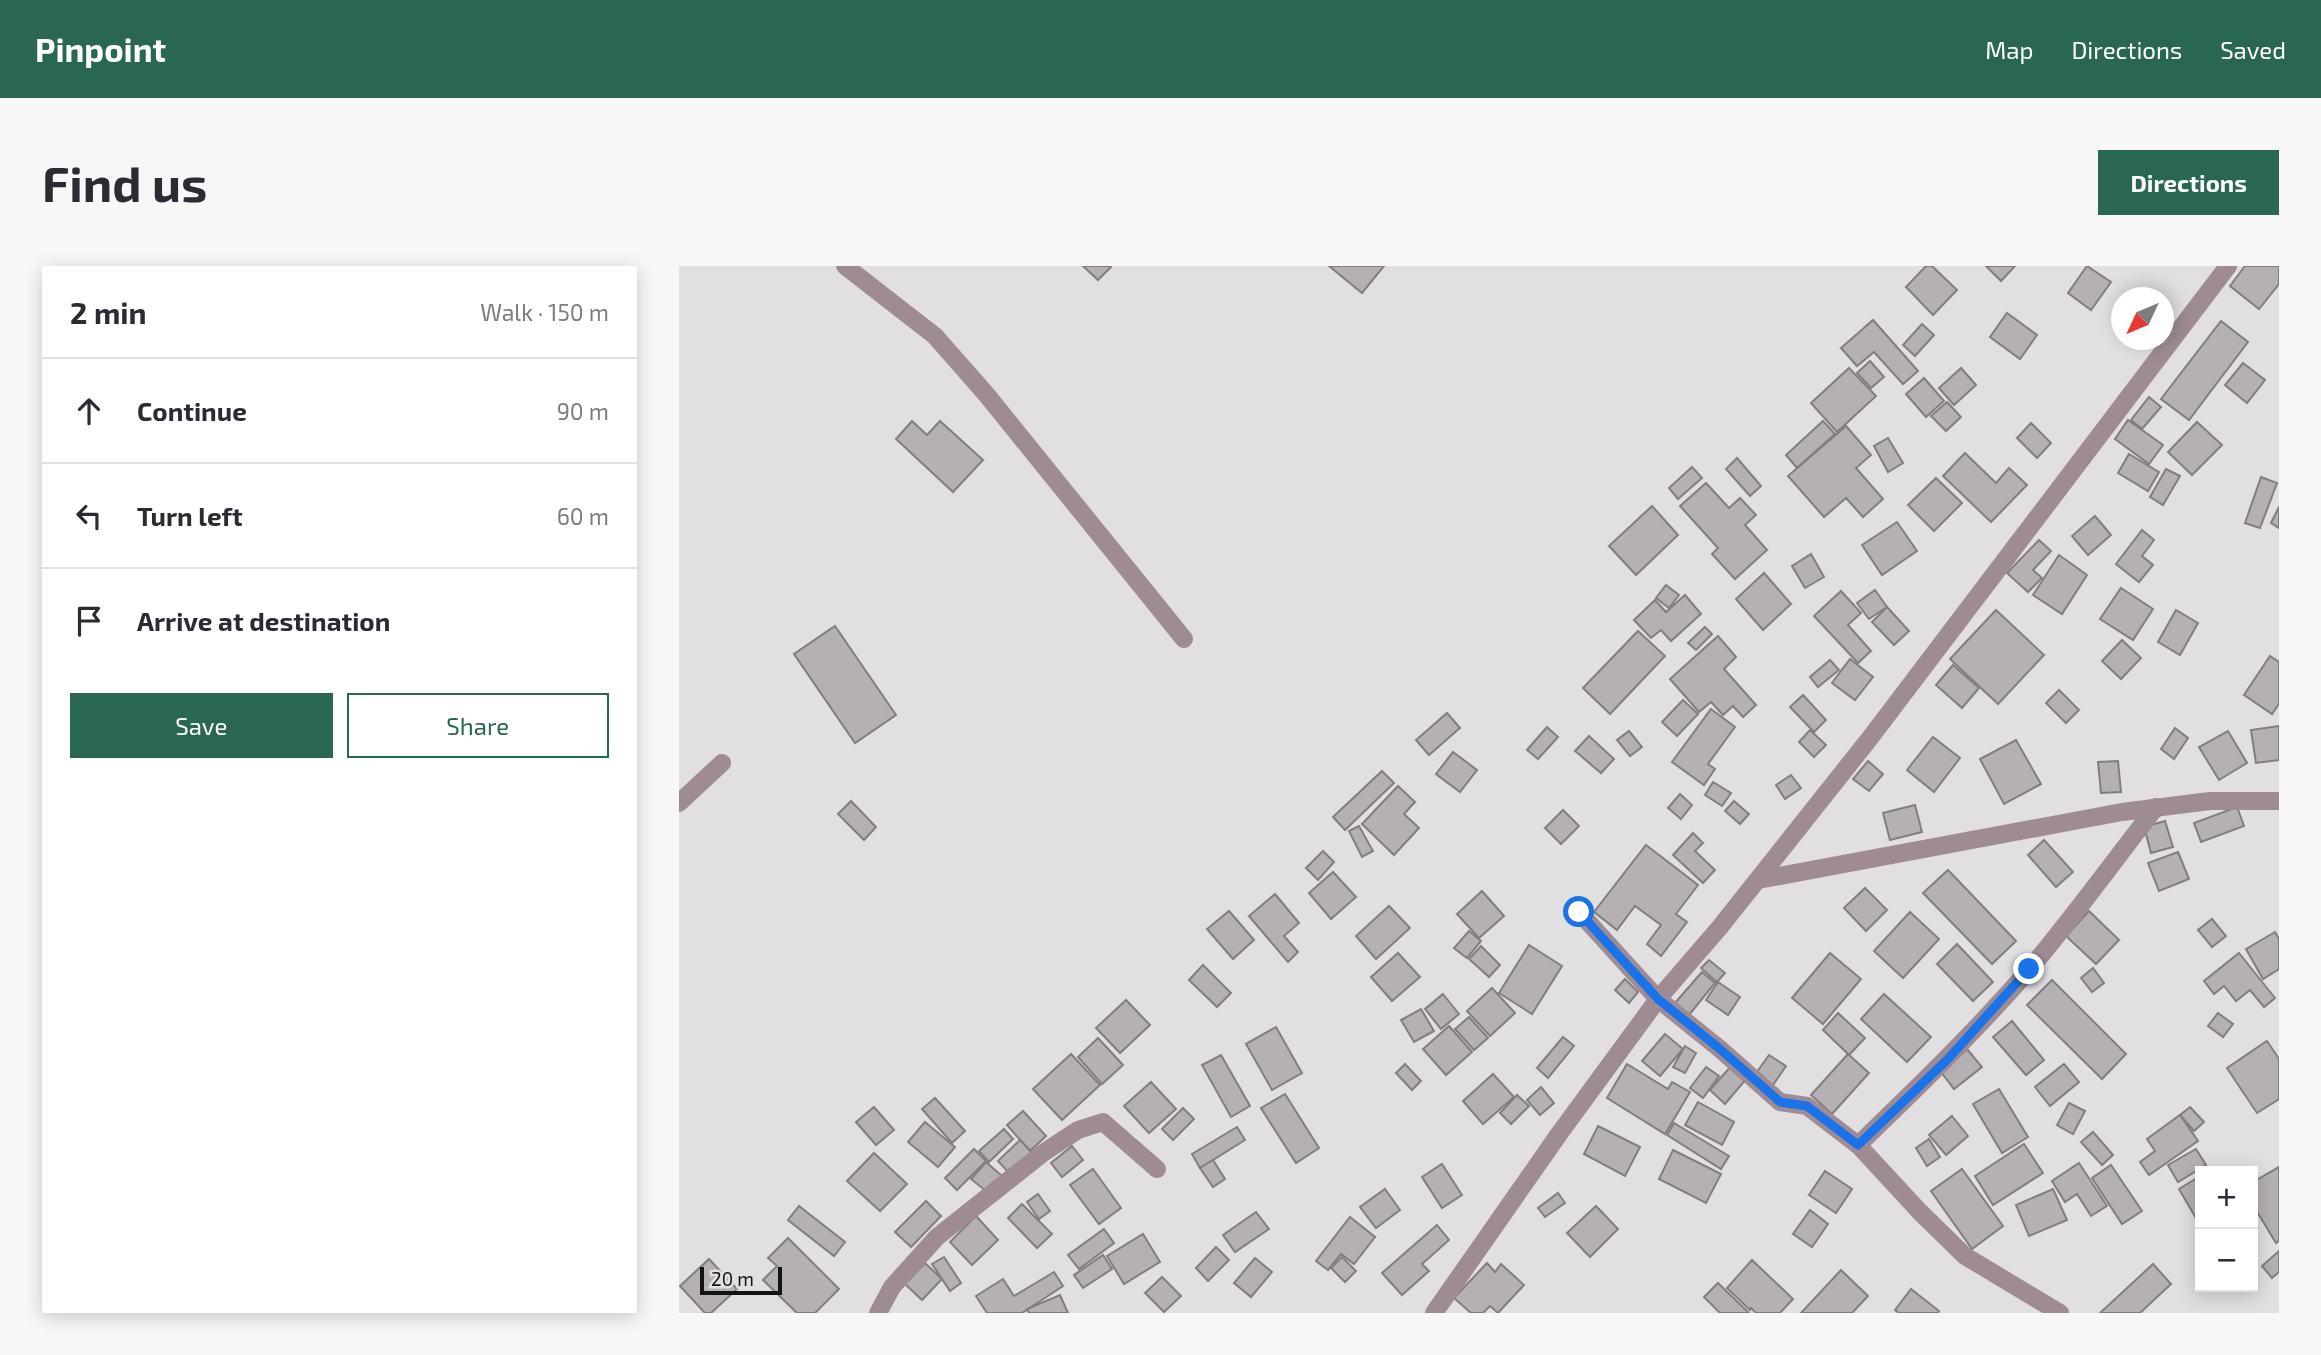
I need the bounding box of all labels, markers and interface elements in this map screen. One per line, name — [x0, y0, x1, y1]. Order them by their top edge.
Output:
text: Pinpoint — [35, 29, 166, 69]
text: Map — [1985, 35, 2033, 64]
text: Directions — [2071, 35, 2182, 64]
text: Saved — [2220, 35, 2286, 64]
button: Directions — [2098, 150, 2279, 215]
text: Find us — [42, 153, 207, 212]
north arrow — [2111, 287, 2174, 350]
text: 2 min — [70, 294, 147, 330]
text: Walk · 150 m — [480, 298, 609, 326]
icon: ahead — [70, 392, 108, 430]
text: Continue — [137, 395, 247, 426]
text: 90 m — [557, 397, 609, 425]
icon: left — [70, 497, 108, 535]
text: Turn left — [137, 500, 243, 531]
text: 60 m — [557, 502, 609, 530]
icon: arrive — [70, 602, 108, 640]
text: Arrive at destination — [137, 605, 390, 636]
button: Save — [70, 693, 333, 758]
button: Share — [347, 693, 609, 758]
route start — [1563, 896, 1594, 927]
route end — [2013, 953, 2044, 984]
map controls — [2195, 1166, 2258, 1292]
button: + — [2195, 1166, 2258, 1229]
button: − — [2195, 1229, 2258, 1292]
scale bar — [700, 1264, 782, 1296]
text: 20 m — [711, 1267, 754, 1290]

